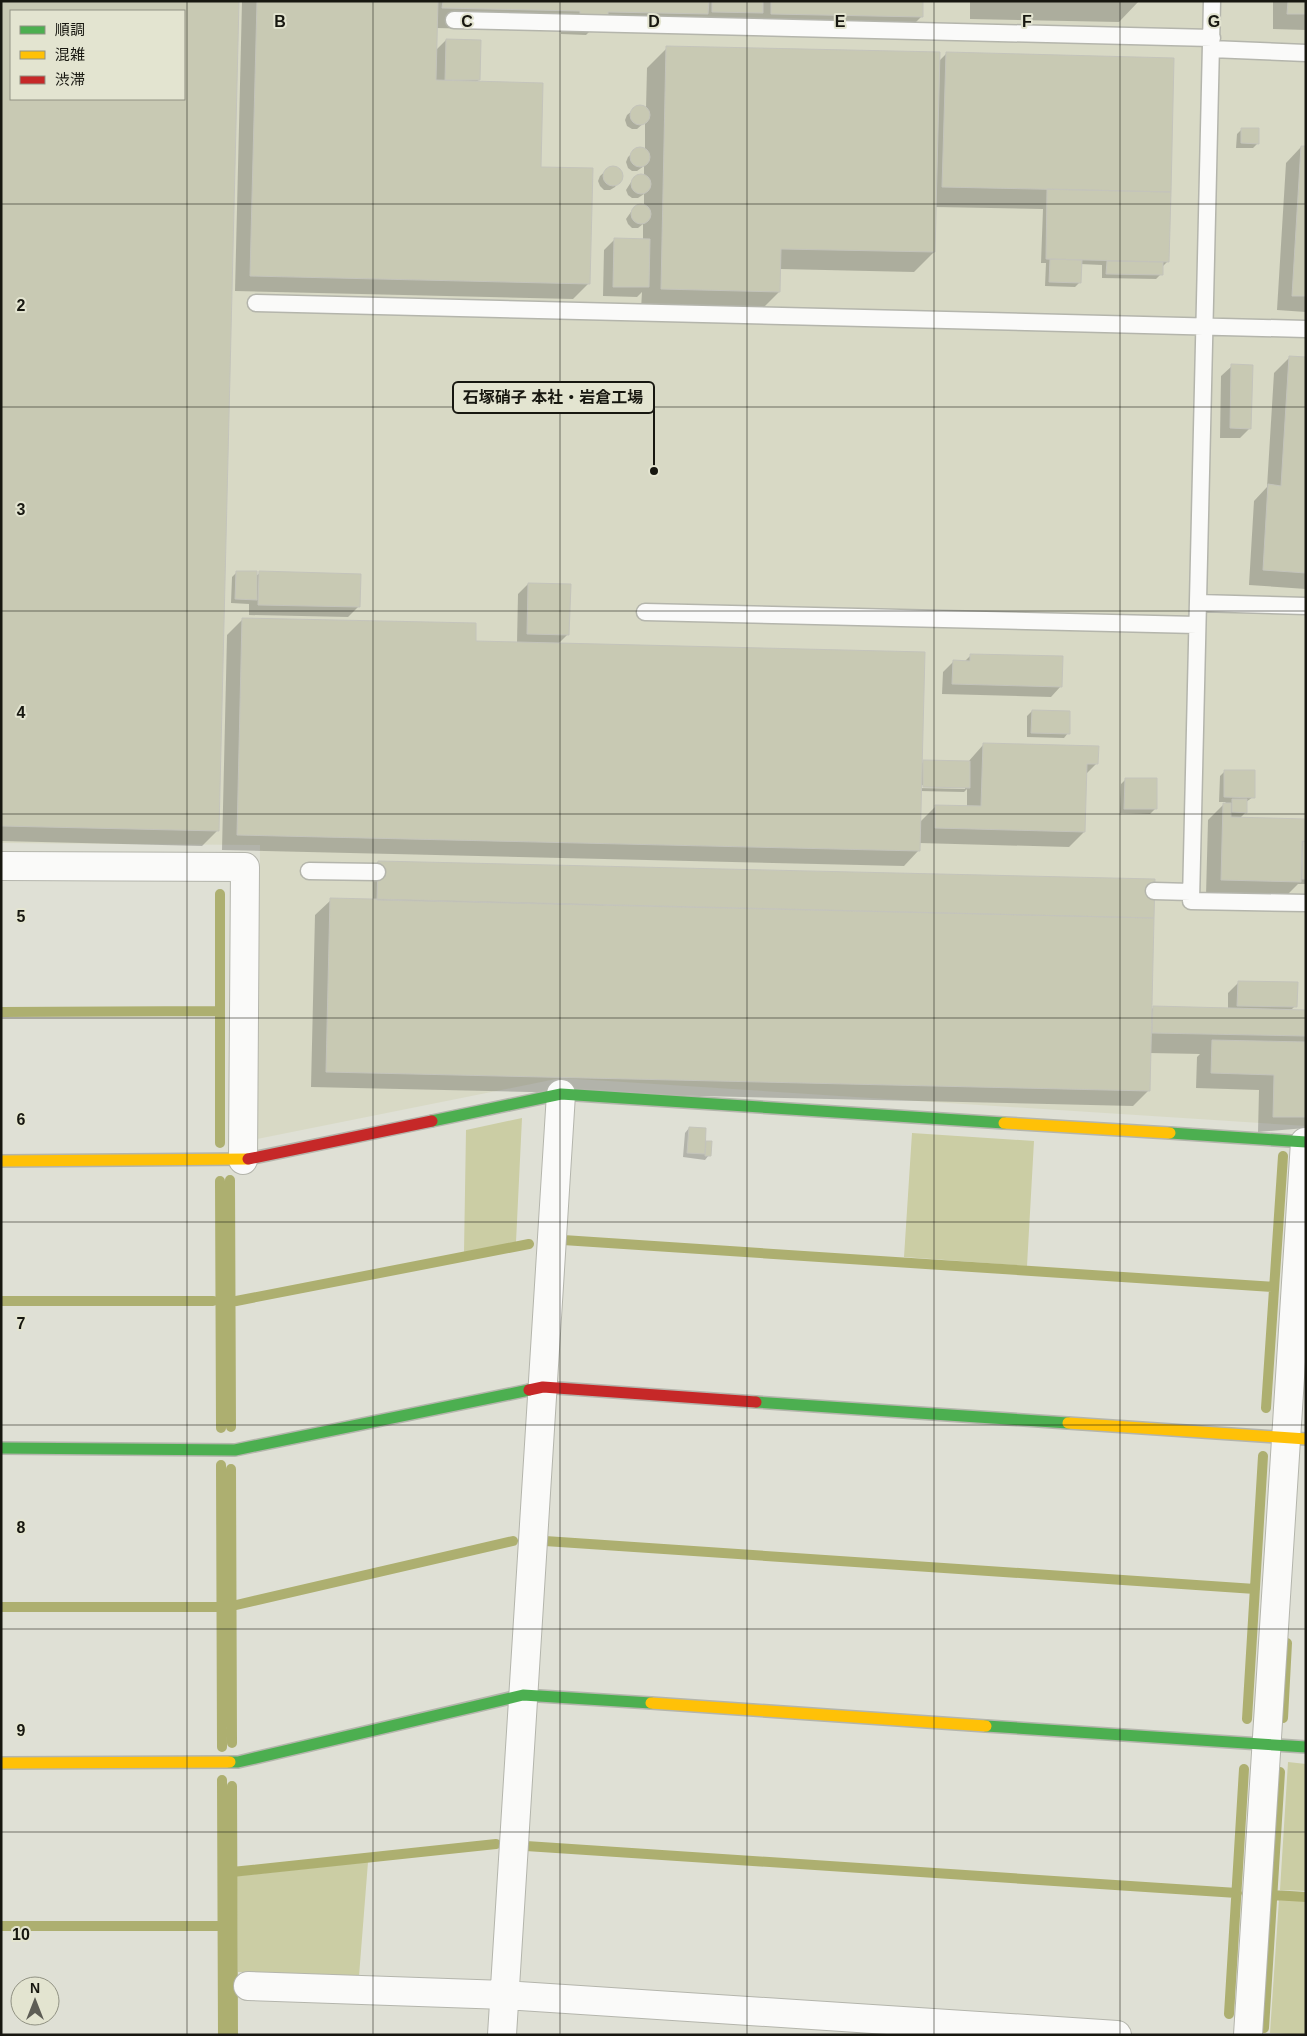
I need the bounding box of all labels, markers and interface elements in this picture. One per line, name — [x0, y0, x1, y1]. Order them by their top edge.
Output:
legend — [10, 10, 185, 100]
text: B — [274, 13, 286, 30]
text: C — [461, 13, 473, 30]
text: D — [648, 13, 660, 30]
text: E — [835, 13, 846, 30]
text: F — [1022, 13, 1032, 30]
text: G — [1208, 13, 1220, 30]
text: 順調 — [55, 21, 85, 38]
text: 混雑 — [55, 46, 85, 63]
text: 渋滞 — [55, 71, 85, 88]
text: 2 — [17, 297, 26, 314]
callout: 石塚硝子 本社・岩倉工場 — [453, 382, 654, 413]
text: 石塚硝子 本社・岩倉工場 — [463, 388, 643, 406]
text: 3 — [17, 501, 26, 518]
text: 4 — [17, 704, 26, 721]
text: 5 — [17, 908, 26, 925]
text: 6 — [17, 1111, 26, 1128]
text: 7 — [17, 1315, 26, 1332]
text: 8 — [17, 1519, 26, 1536]
text: 9 — [17, 1722, 26, 1739]
text: 10 — [12, 1926, 30, 1943]
north arrow — [10, 1976, 60, 2026]
text: N — [30, 1980, 40, 1996]

